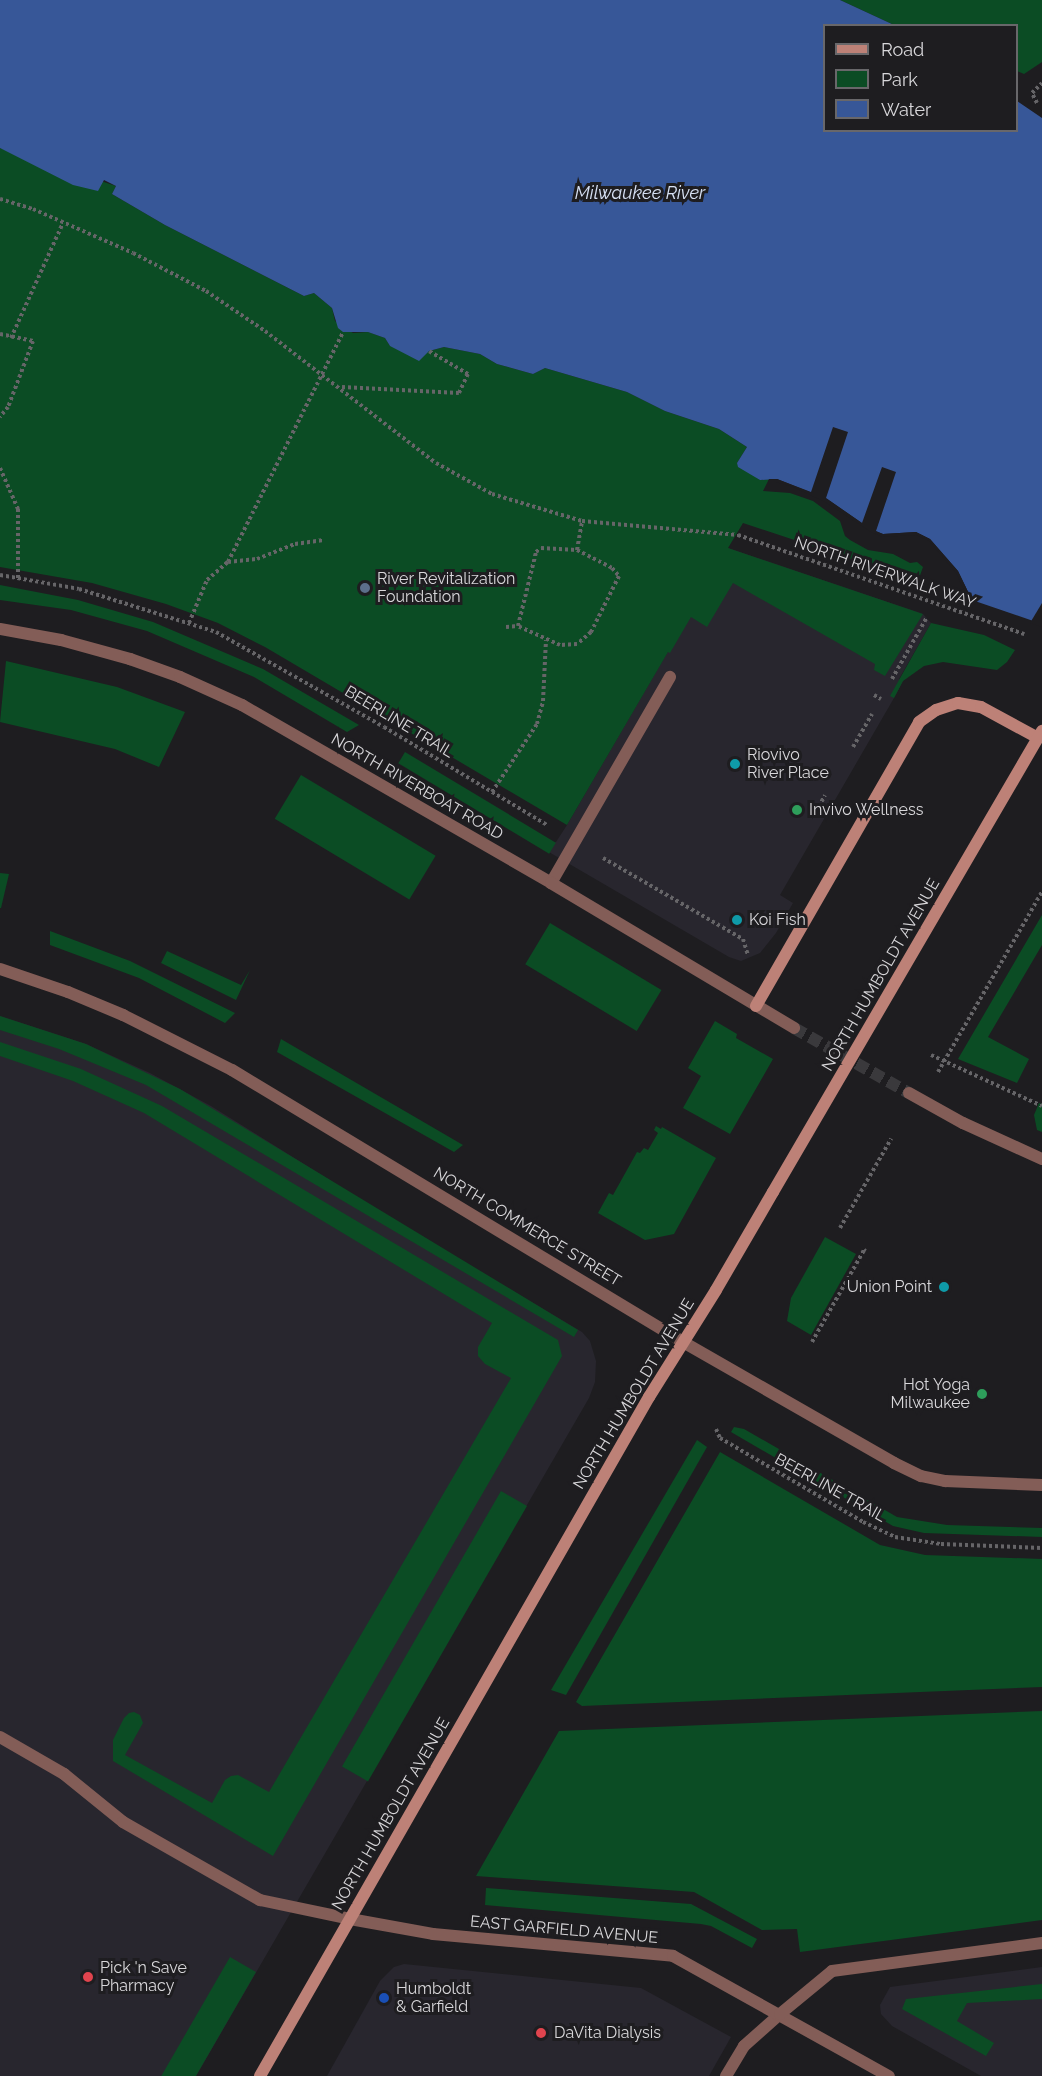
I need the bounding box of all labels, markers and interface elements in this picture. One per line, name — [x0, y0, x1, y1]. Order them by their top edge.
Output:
legend — [823, 24, 1018, 132]
text: Road — [881, 39, 924, 60]
text: Park — [881, 69, 918, 90]
text: Water — [881, 99, 931, 120]
water label: Milwaukee River — [575, 182, 705, 204]
street label: NORTH RIVERWALK WAY — [791, 533, 979, 613]
place label: River Revitalization Foundation — [377, 569, 516, 607]
marker: River Revitalization Foundation — [358, 581, 372, 595]
street label: BEERLINE TRAIL — [341, 682, 457, 762]
street label: NORTH RIVERBOAT ROAD — [327, 730, 507, 844]
place label: Riovivo River Place — [747, 745, 829, 783]
marker: Riovivo River Place — [728, 757, 742, 771]
place label: Invivo Wellness — [809, 800, 924, 820]
marker: Invivo Wellness — [790, 803, 804, 817]
street label: NORTH HUMBOLDT AVENUE — [818, 875, 944, 1075]
place label: Koi Fish — [749, 910, 806, 930]
marker: Koi Fish — [730, 913, 744, 927]
street label: NORTH COMMERCE STREET — [430, 1163, 624, 1291]
place label: Union Point — [847, 1277, 932, 1297]
marker: Union Point — [937, 1280, 951, 1294]
street label: NORTH HUMBOLDT AVENUE — [569, 1295, 699, 1493]
place label: Hot Yoga Milwaukee — [891, 1375, 970, 1413]
marker: Hot Yoga Milwaukee — [975, 1387, 989, 1401]
street label: BEERLINE TRAIL — [771, 1449, 889, 1527]
street label: NORTH HUMBOLDT AVENUE — [328, 1714, 454, 1914]
street label: EAST GARFIELD AVENUE — [469, 1912, 659, 1948]
place label: Pick 'n Save Pharmacy — [100, 1958, 187, 1996]
marker: Pick 'n Save Pharmacy — [81, 1970, 95, 1984]
place label: Humboldt & Garfield — [396, 1979, 471, 2017]
marker: Humboldt & Garfield — [377, 1991, 391, 2005]
place label: DaVita Dialysis — [554, 2023, 661, 2043]
marker: DaVita Dialysis — [532, 2024, 550, 2042]

